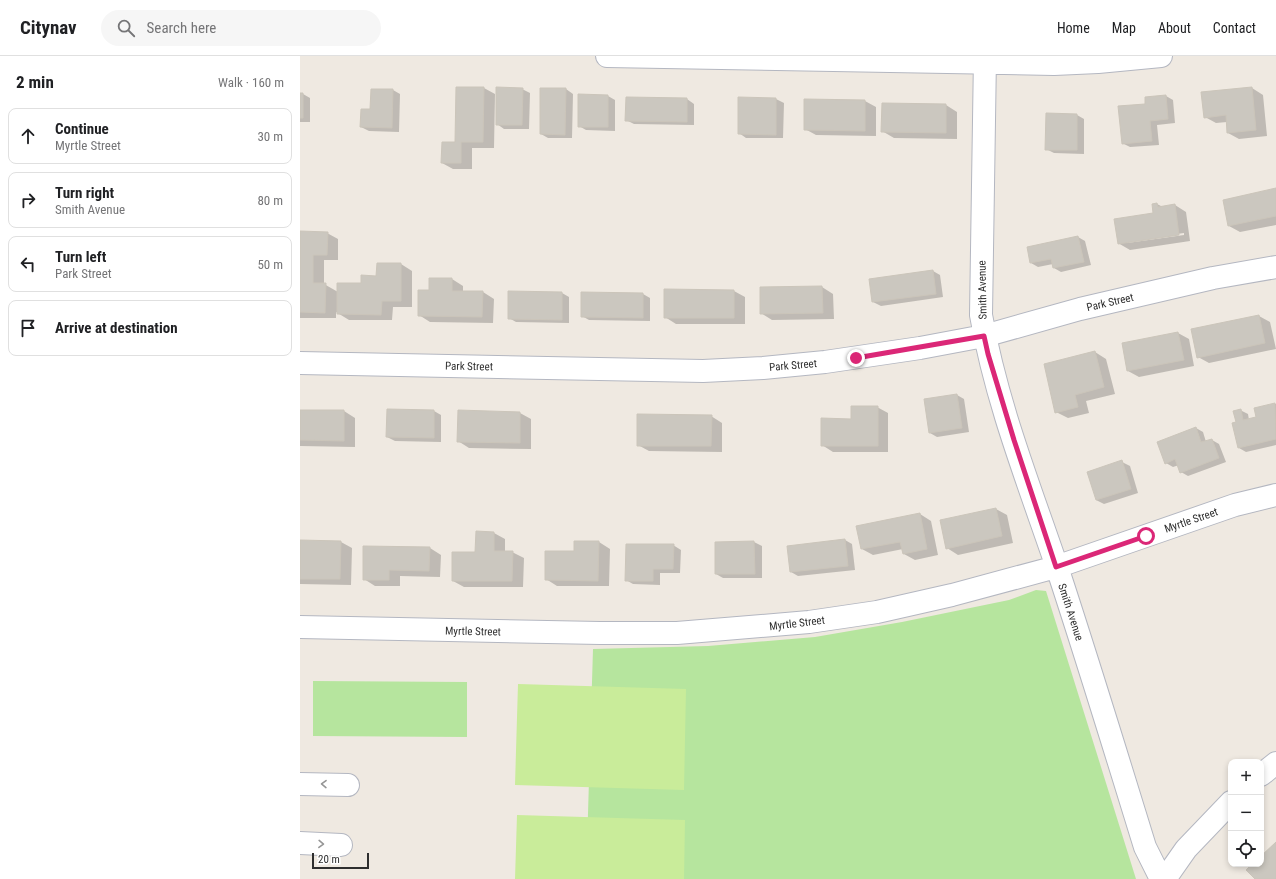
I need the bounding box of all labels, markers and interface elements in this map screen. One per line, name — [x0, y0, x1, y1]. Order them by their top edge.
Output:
search box — [101, 10, 381, 46]
text: Citynav — [20, 16, 77, 39]
icon: search — [115, 17, 137, 39]
text: Search here — [147, 19, 216, 37]
text: Home — [1057, 20, 1090, 36]
text: Map — [1112, 20, 1136, 36]
text: About — [1158, 20, 1191, 36]
text: Contact — [1213, 20, 1256, 36]
text: 2 min — [16, 72, 54, 92]
text: Walk · 160 m — [218, 75, 284, 90]
text: Continue — [55, 120, 109, 138]
icon: ahead — [17, 125, 39, 147]
text: 30 m — [257, 129, 283, 144]
text: Myrtle Street — [55, 138, 121, 153]
text: Turn right — [55, 184, 114, 202]
icon: right — [17, 189, 39, 211]
text: 80 m — [257, 193, 283, 208]
text: Smith Avenue — [55, 202, 125, 217]
text: Turn left — [55, 248, 106, 266]
icon: left — [17, 253, 39, 275]
text: 50 m — [257, 257, 283, 272]
street label: Smith Avenue — [975, 260, 990, 320]
text: Park Street — [55, 266, 112, 281]
street label: Park Street — [1085, 291, 1135, 314]
icon: arrive — [17, 317, 39, 339]
text: Arrive at destination — [55, 319, 178, 337]
route end — [847, 349, 865, 367]
street label: Park Street — [769, 357, 817, 374]
street label: Park Street — [445, 360, 493, 373]
street label: Myrtle Street — [1163, 505, 1220, 536]
route start — [1137, 527, 1155, 545]
street label: Smith Avenue — [1055, 582, 1086, 642]
street label: Myrtle Street — [769, 614, 826, 633]
street label: Myrtle Street — [445, 625, 501, 638]
map controls — [1228, 759, 1264, 867]
button: + — [1228, 759, 1264, 795]
one-way arrow — [321, 780, 327, 789]
button: − — [1228, 795, 1264, 831]
button: locate — [1228, 831, 1264, 867]
one-way arrow — [318, 840, 324, 848]
scale bar — [312, 851, 369, 870]
text: 20 m — [318, 853, 340, 866]

